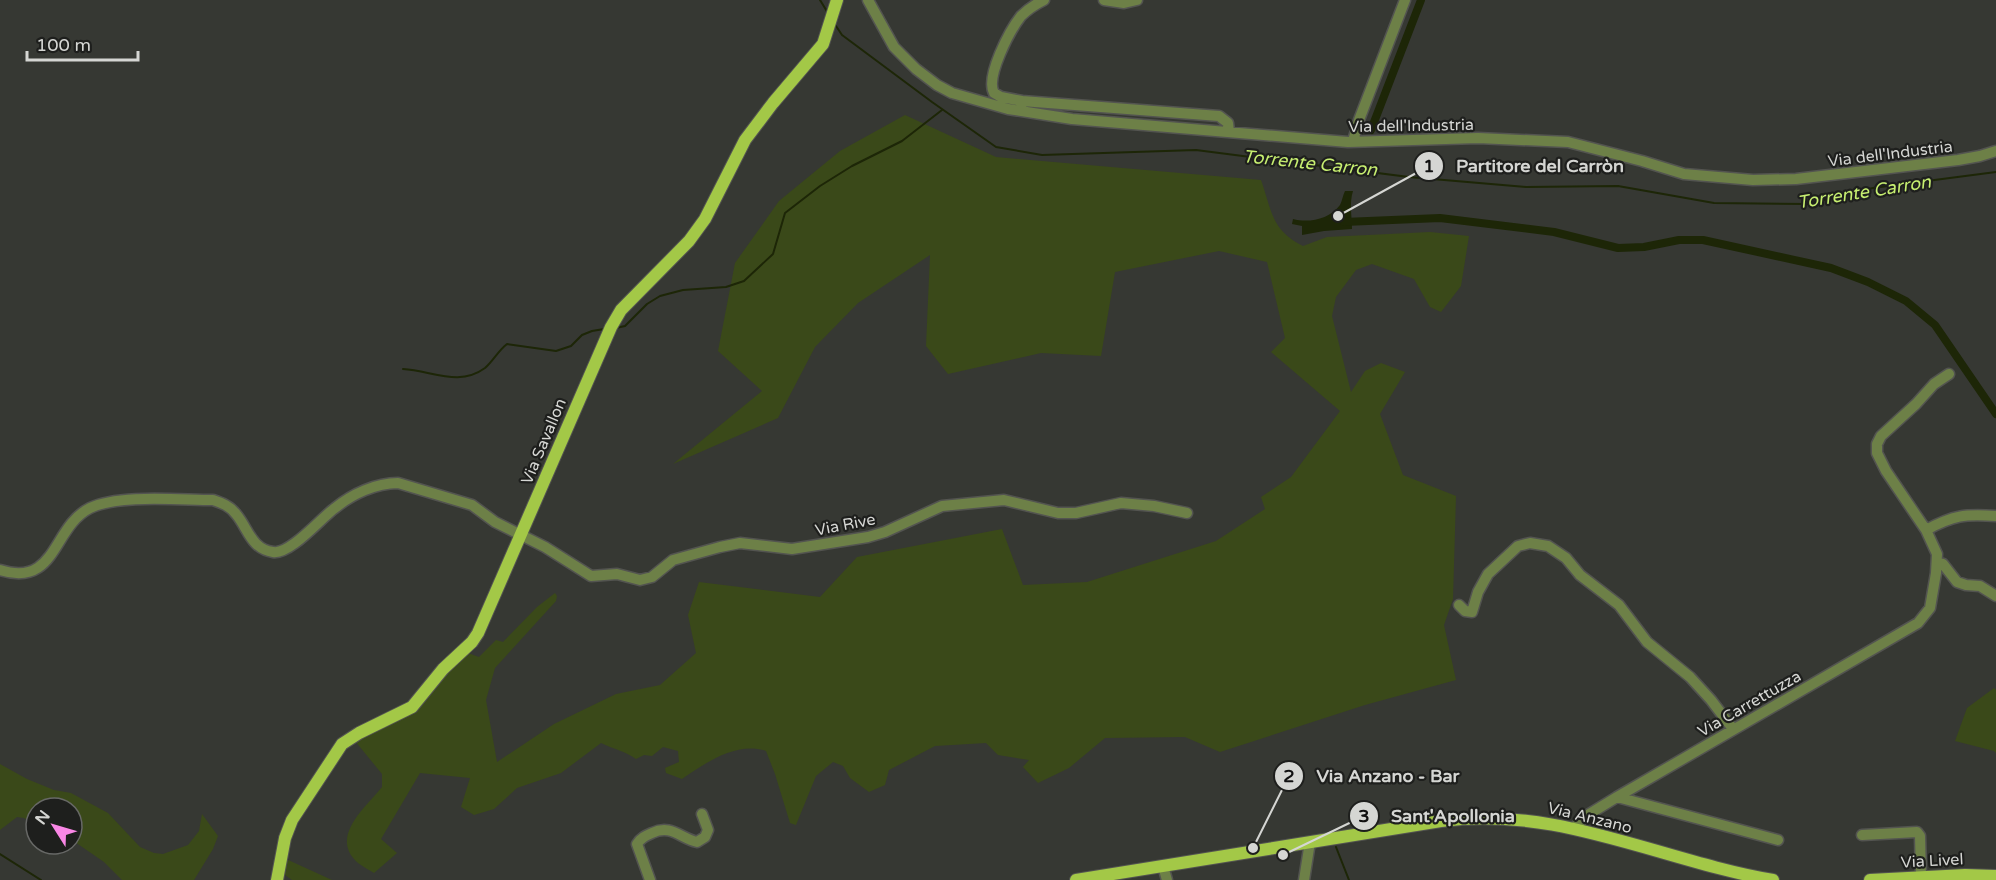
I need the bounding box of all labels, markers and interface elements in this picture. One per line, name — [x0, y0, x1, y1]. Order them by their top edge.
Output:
scale bar — [27, 24, 138, 62]
text: 100 m — [36, 34, 91, 56]
street label: Via dell'Industria — [1348, 115, 1474, 137]
street label: Via dell'Industria — [1827, 136, 1954, 172]
water label: Torrente Carron — [1242, 145, 1379, 181]
callout: Partitore del Carròn — [1414, 148, 1636, 184]
text: 1 — [1423, 155, 1435, 177]
text: Partitore del Carròn — [1456, 155, 1624, 177]
water label: Torrente Carron — [1796, 170, 1933, 213]
street label: Via Savallon — [517, 395, 571, 487]
street label: Via Rive — [813, 509, 877, 541]
street label: Via Carrettuzza — [1694, 666, 1805, 742]
callout: Via Anzano - Bar — [1274, 758, 1471, 794]
text: 2 — [1283, 765, 1295, 787]
text: Via Anzano - Bar — [1316, 765, 1461, 787]
north arrow — [24, 796, 84, 856]
callout: Sant'Apollonia — [1349, 798, 1527, 834]
street label: Via Anzano — [1546, 798, 1634, 838]
text: 3 — [1358, 805, 1370, 827]
text: Sant'Apollonia — [1391, 805, 1515, 827]
text: N — [31, 806, 55, 829]
street label: Via Livel — [1900, 849, 1964, 873]

